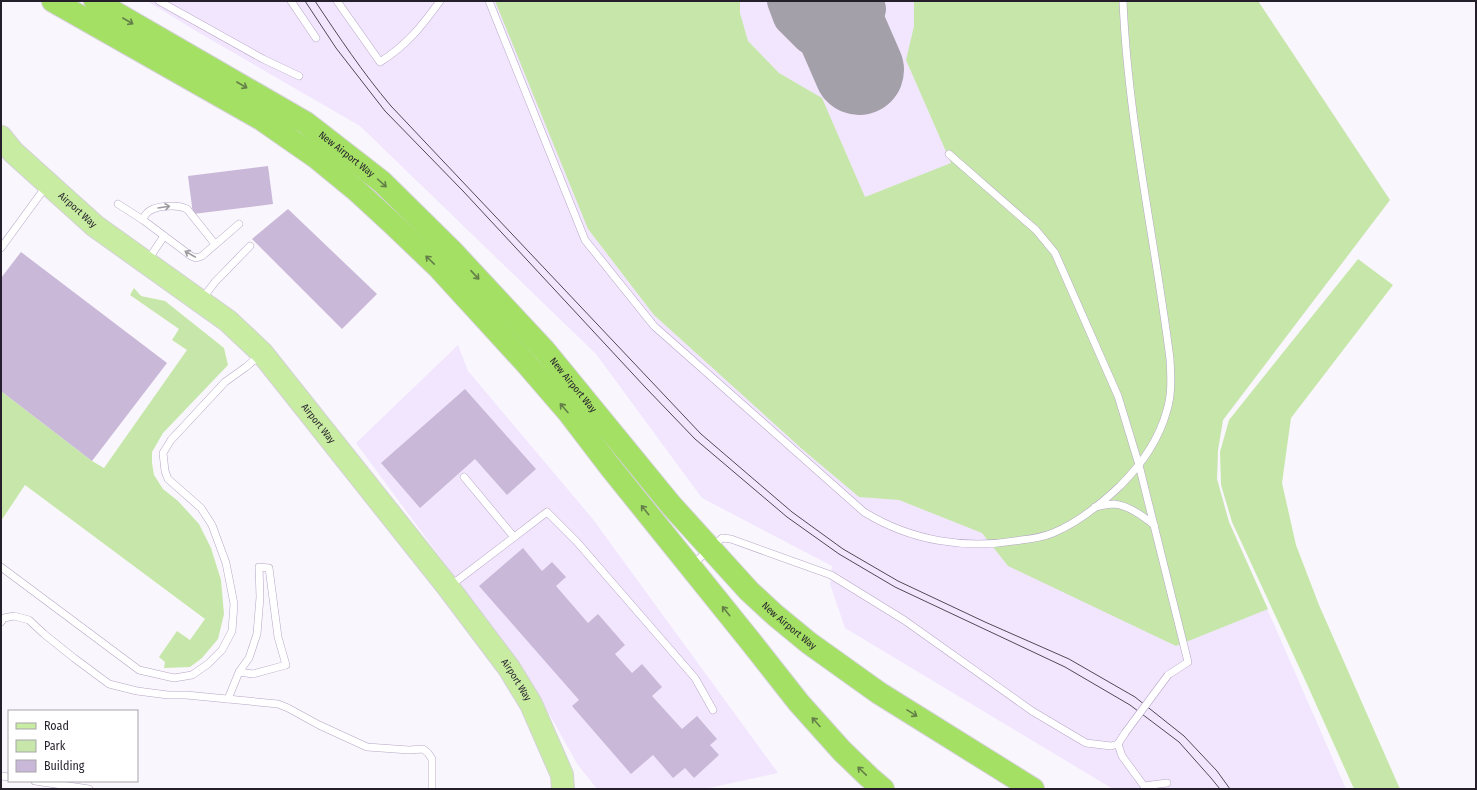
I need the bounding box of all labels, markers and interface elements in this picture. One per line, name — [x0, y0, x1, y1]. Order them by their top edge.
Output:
one-way arrow — [122, 18, 134, 26]
one-way arrow — [236, 81, 247, 89]
street label: New Airport Way — [316, 129, 377, 180]
one-way arrow — [377, 178, 387, 187]
street label: Airport Way — [56, 190, 99, 231]
one-way arrow — [157, 203, 170, 211]
one-way arrow — [184, 249, 196, 257]
one-way arrow — [425, 255, 435, 265]
one-way arrow — [470, 270, 479, 280]
street label: New Airport Way — [547, 355, 599, 416]
street label: Airport Way — [299, 401, 338, 446]
one-way arrow — [560, 403, 569, 413]
one-way arrow — [640, 505, 649, 516]
street label: New Airport Way — [759, 600, 819, 652]
one-way arrow — [722, 606, 731, 617]
street label: Airport Way — [498, 657, 534, 704]
legend — [8, 710, 138, 782]
one-way arrow — [906, 710, 918, 718]
one-way arrow — [811, 717, 821, 727]
text: Road — [44, 719, 69, 733]
text: Park — [44, 739, 66, 753]
text: Building — [44, 759, 85, 773]
one-way arrow — [857, 766, 867, 775]

